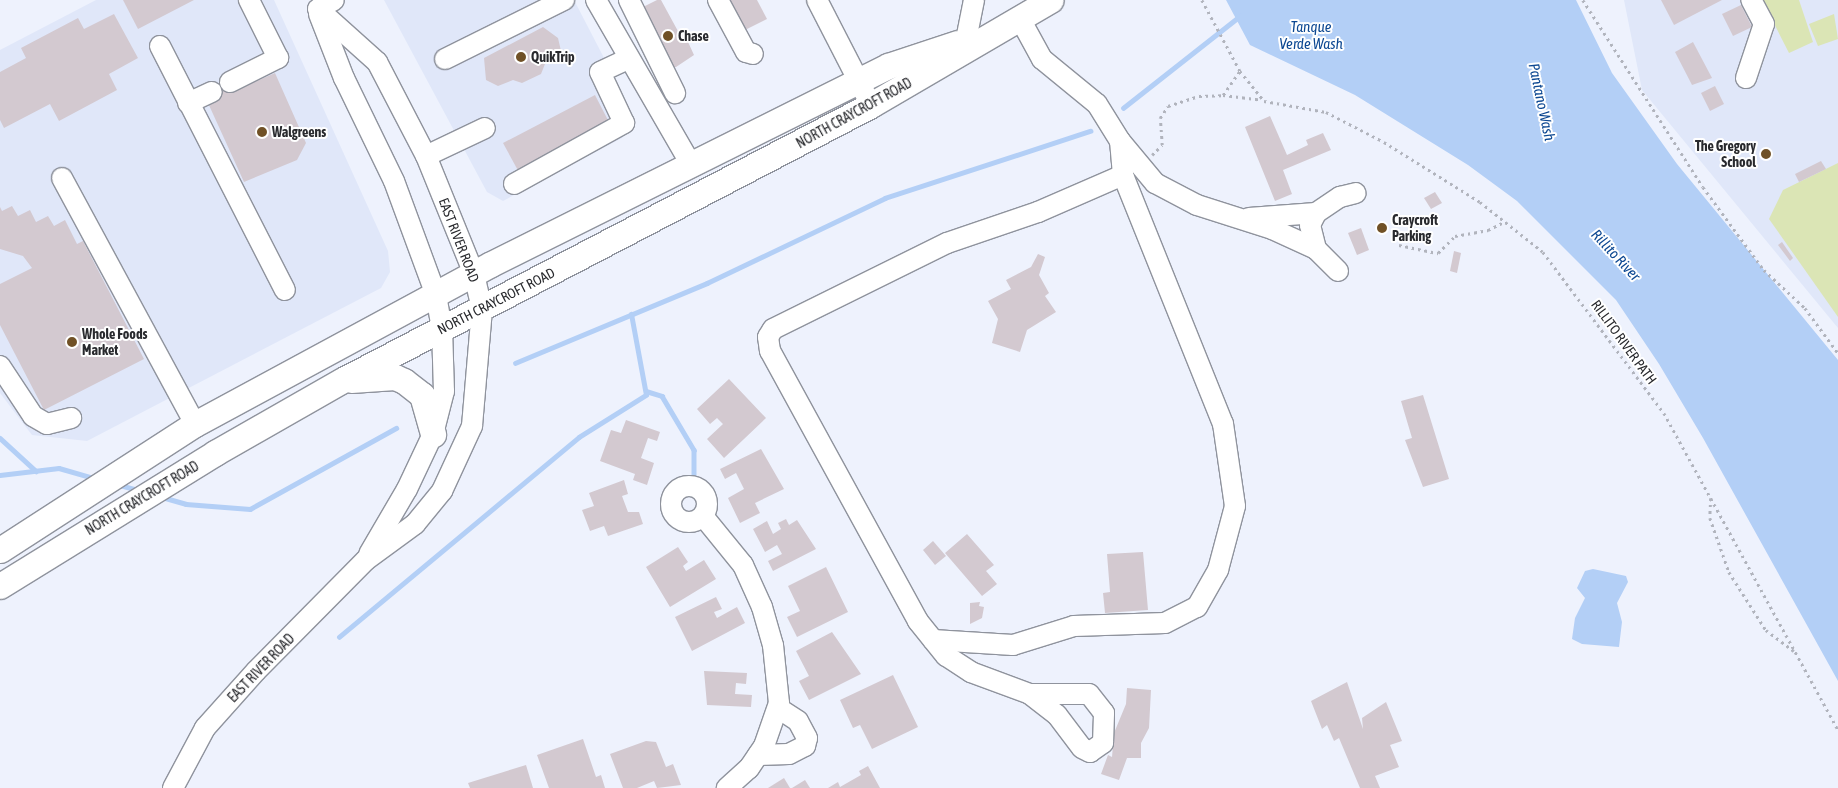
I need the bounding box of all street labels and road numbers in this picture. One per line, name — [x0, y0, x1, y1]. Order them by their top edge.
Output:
street label: NORTH CRAYCROFT ROAD — [793, 74, 915, 152]
street label: EAST RIVER ROAD — [435, 196, 483, 284]
street label: NORTH CRAYCROFT ROAD — [434, 264, 558, 338]
street label: RILLITO RIVER PATH — [1588, 297, 1660, 387]
street label: NORTH CRAYCROFT ROAD — [82, 457, 202, 539]
street label: EAST RIVER ROAD — [224, 630, 298, 706]

